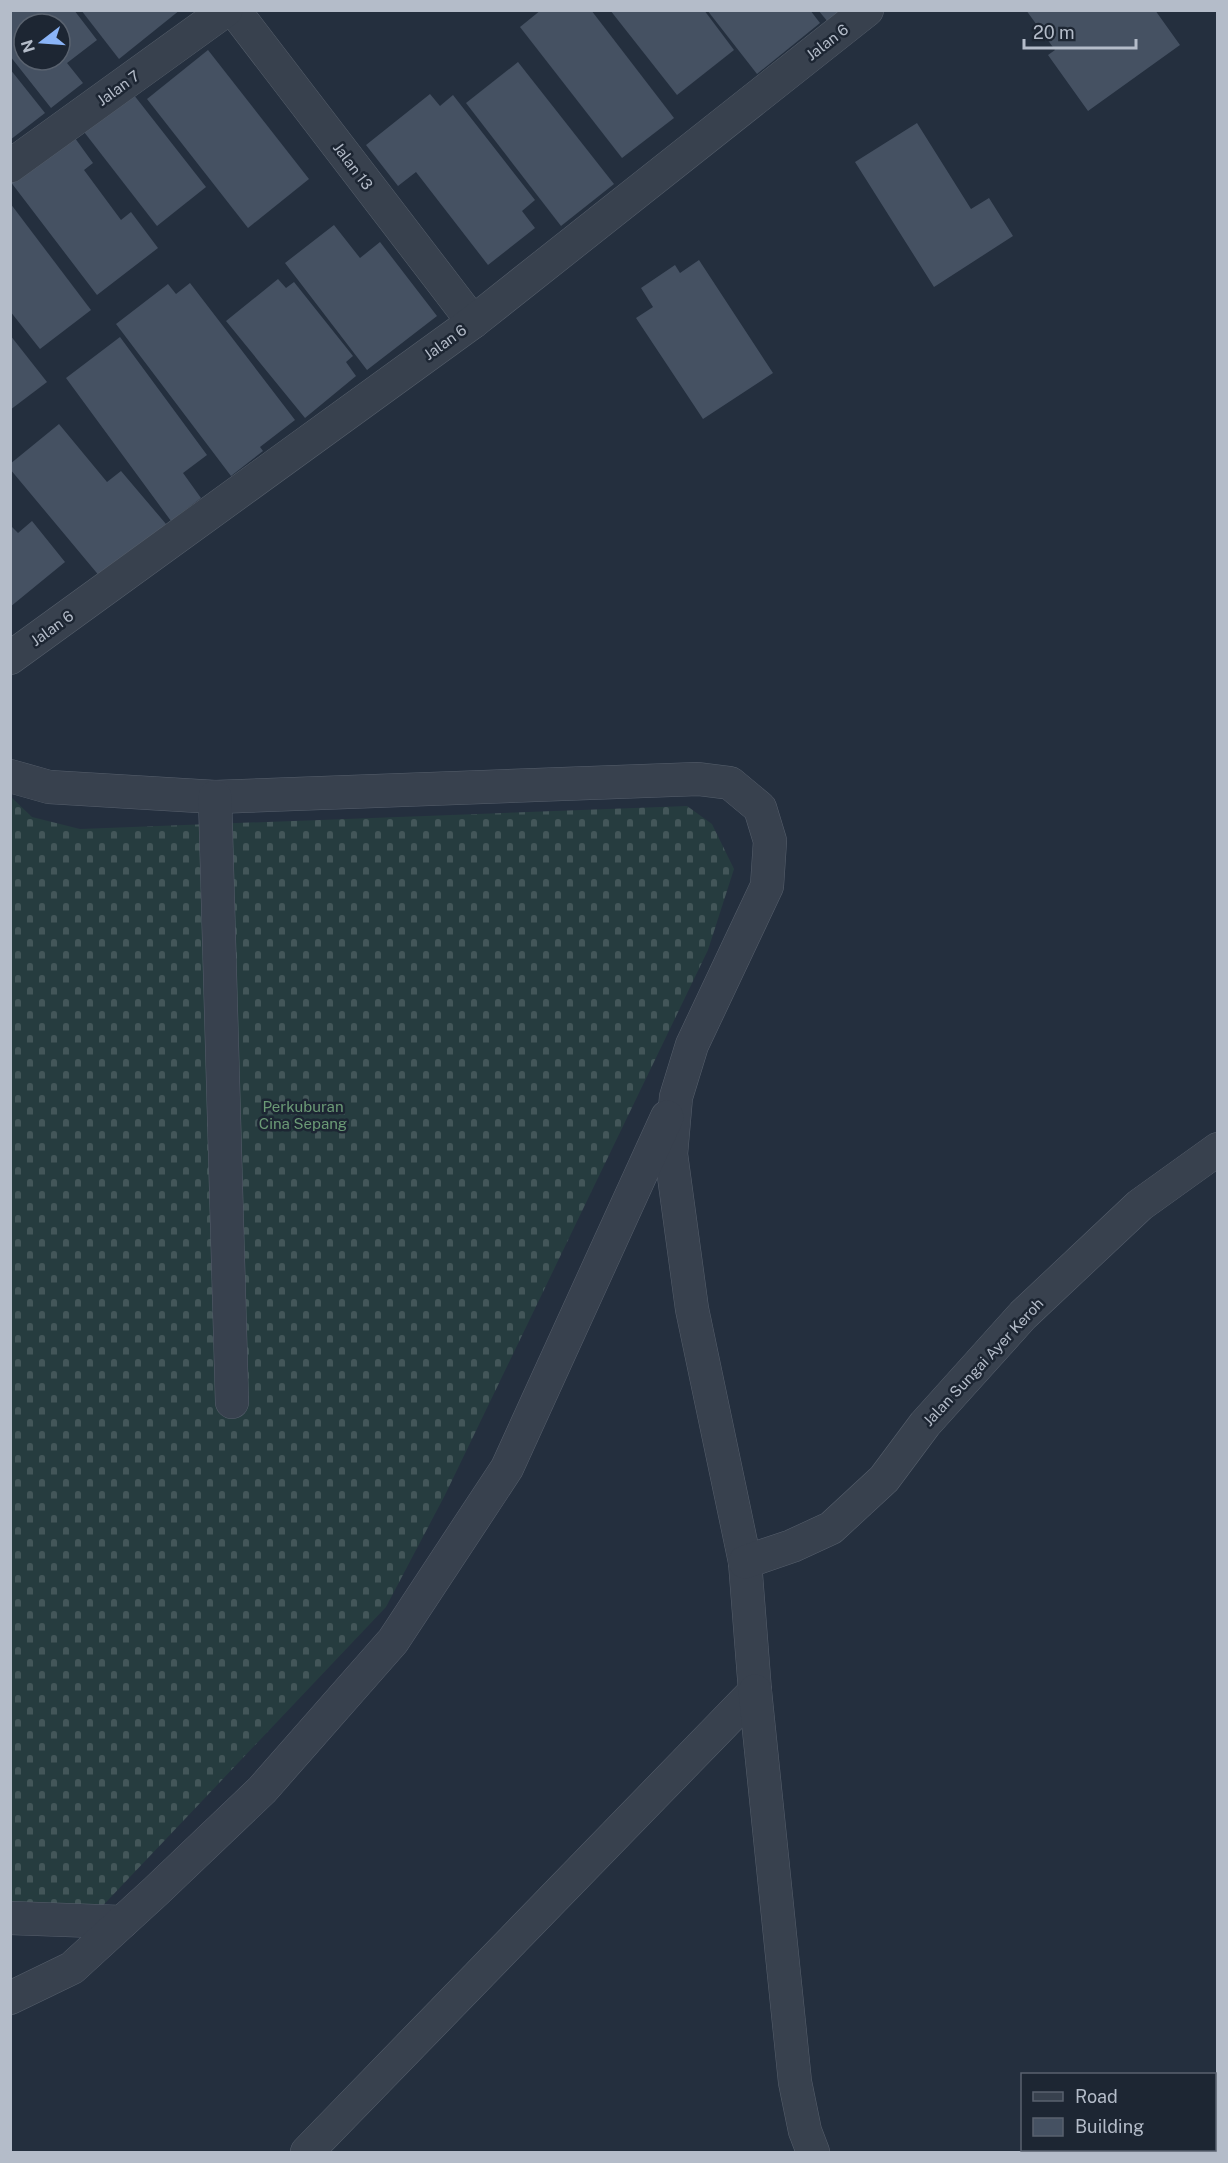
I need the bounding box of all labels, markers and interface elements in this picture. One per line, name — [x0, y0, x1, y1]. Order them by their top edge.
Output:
north arrow — [12, 12, 72, 72]
scale bar — [1024, 12, 1136, 50]
street label: Jalan 6 — [803, 20, 851, 64]
text: 20 m — [1033, 22, 1075, 43]
text: N — [17, 37, 39, 55]
street label: Jalan 7 — [94, 67, 142, 109]
street label: Jalan 13 — [330, 139, 376, 193]
street label: Jalan 6 — [420, 321, 470, 363]
street label: Jalan 6 — [27, 607, 77, 649]
park label: Perkuburan Cina Sepang — [259, 1098, 347, 1132]
street label: Jalan Sungai Ayer Keroh — [919, 1295, 1047, 1429]
legend — [1021, 2073, 1216, 2151]
text: Road — [1075, 2086, 1118, 2107]
text: Building — [1075, 2116, 1144, 2137]

